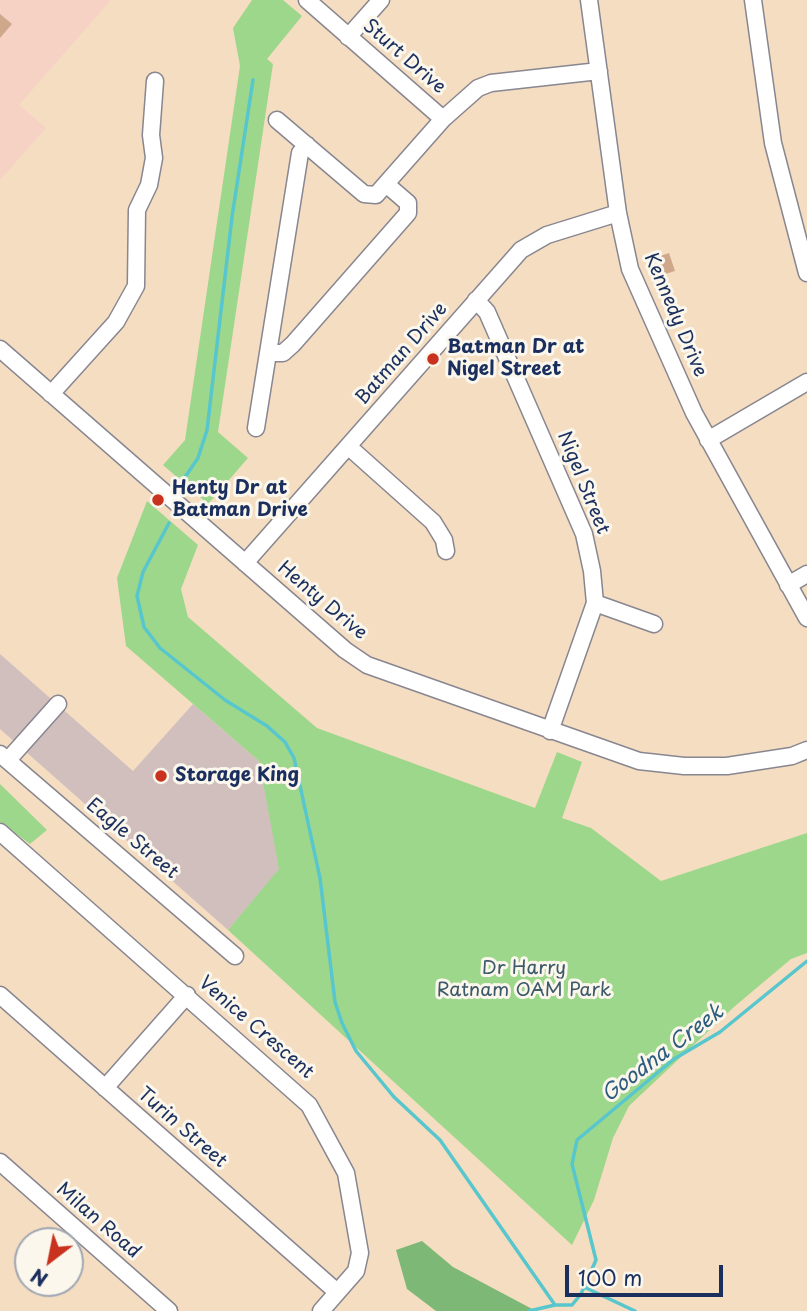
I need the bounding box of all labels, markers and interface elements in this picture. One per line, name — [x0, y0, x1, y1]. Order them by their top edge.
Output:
street label: Sturt Drive — [358, 15, 450, 99]
street label: Kennedy Drive — [639, 250, 711, 380]
street label: Batman Drive — [351, 298, 453, 410]
place label: Batman Dr at Nigel Street — [447, 337, 585, 381]
marker: Batman Dr at Nigel Street — [425, 351, 441, 367]
street label: Nigel Street — [552, 428, 614, 538]
place label: Henty Dr at Batman Drive — [172, 478, 308, 522]
marker: Henty Dr at Batman Drive — [150, 492, 166, 508]
street label: Henty Drive — [273, 557, 371, 645]
place label: Storage King — [175, 765, 299, 787]
marker: Storage King — [153, 768, 169, 784]
street label: Eagle Street — [81, 794, 183, 884]
park label: Dr Harry Ratnam OAM Park — [437, 958, 611, 1002]
street label: Venice Crescent — [194, 972, 318, 1084]
water label: Goodna Creek — [597, 1000, 729, 1108]
street label: Turin Street — [133, 1083, 231, 1173]
street label: Milan Road — [51, 1178, 145, 1264]
north arrow — [14, 1227, 84, 1297]
scale bar — [569, 1252, 726, 1296]
text: 100 m — [578, 1261, 642, 1293]
text: N — [25, 1262, 53, 1294]

